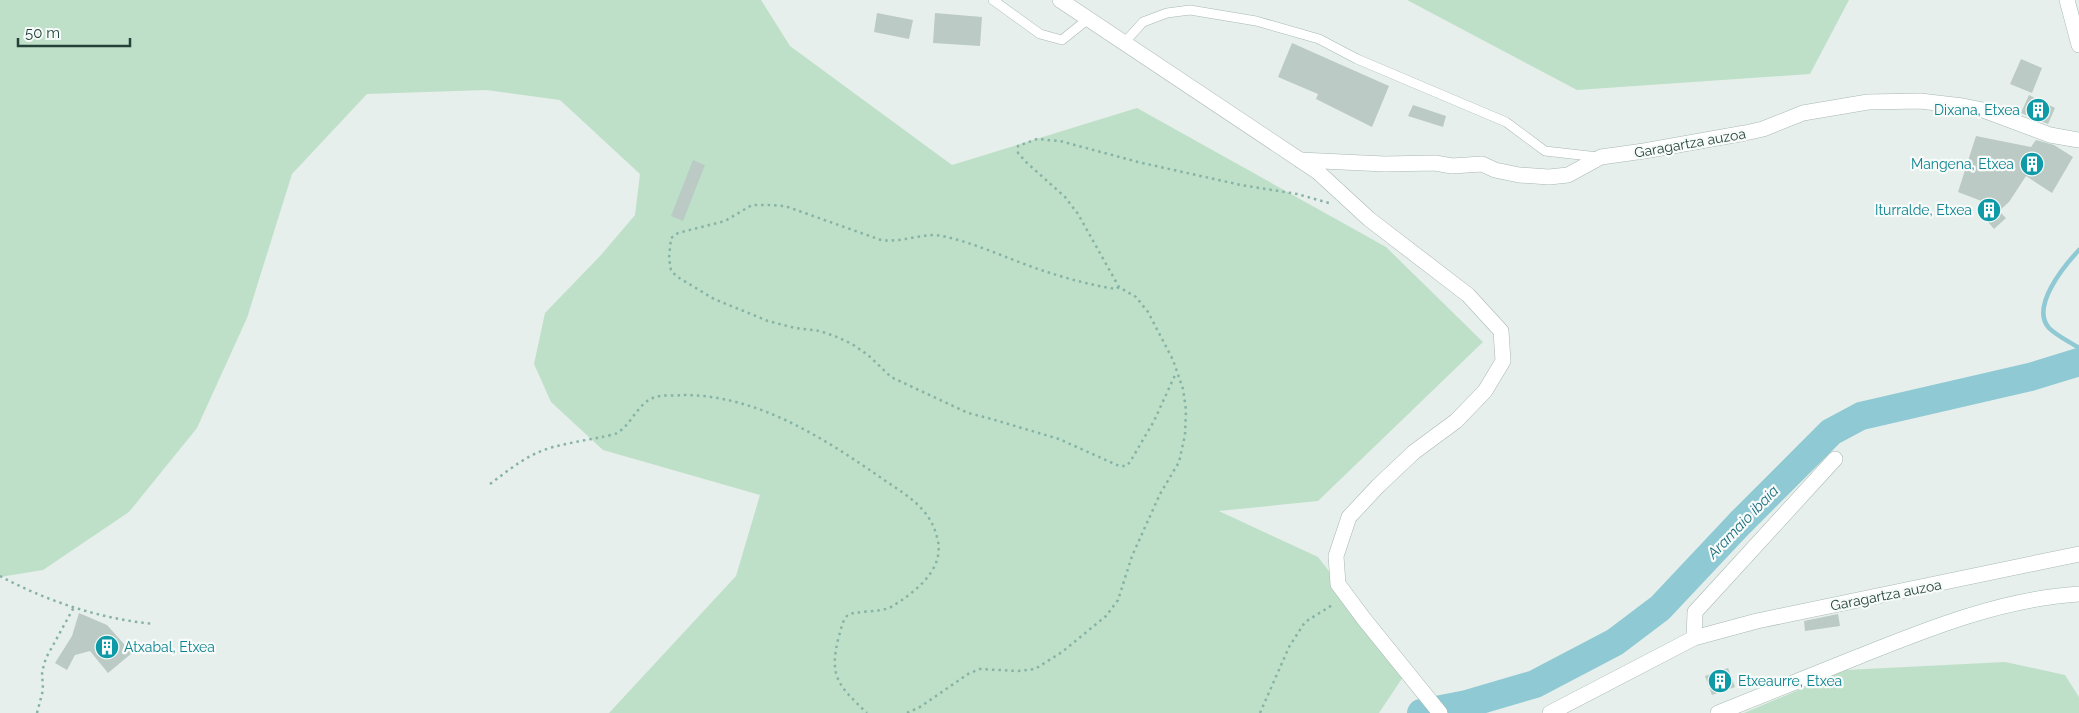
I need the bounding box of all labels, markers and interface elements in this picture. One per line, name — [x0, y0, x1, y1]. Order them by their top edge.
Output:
scale bar — [18, 15, 130, 47]
text: 50 m — [25, 24, 60, 42]
building icon: Dixana, Etxea — [2025, 97, 2051, 123]
place label: Dixana, Etxea — [1934, 102, 2020, 118]
street label: Garagartza auzoa — [1633, 125, 1747, 161]
building icon: Mangena, Etxea — [2019, 151, 2045, 177]
place label: Mangena, Etxea — [1911, 156, 2014, 172]
building icon: Iturralde, Etxea — [1976, 197, 2002, 223]
place label: Iturralde, Etxea — [1875, 202, 1972, 218]
water label: Aramaio ibaia — [1703, 482, 1782, 563]
street label: Garagartza auzoa — [1829, 576, 1943, 614]
building icon: Atxabal, Etxea — [94, 634, 120, 660]
place label: Atxabal, Etxea — [124, 639, 215, 655]
building icon: Etxeaurre, Etxea — [1707, 668, 1733, 694]
place label: Etxeaurre, Etxea — [1738, 673, 1842, 689]

